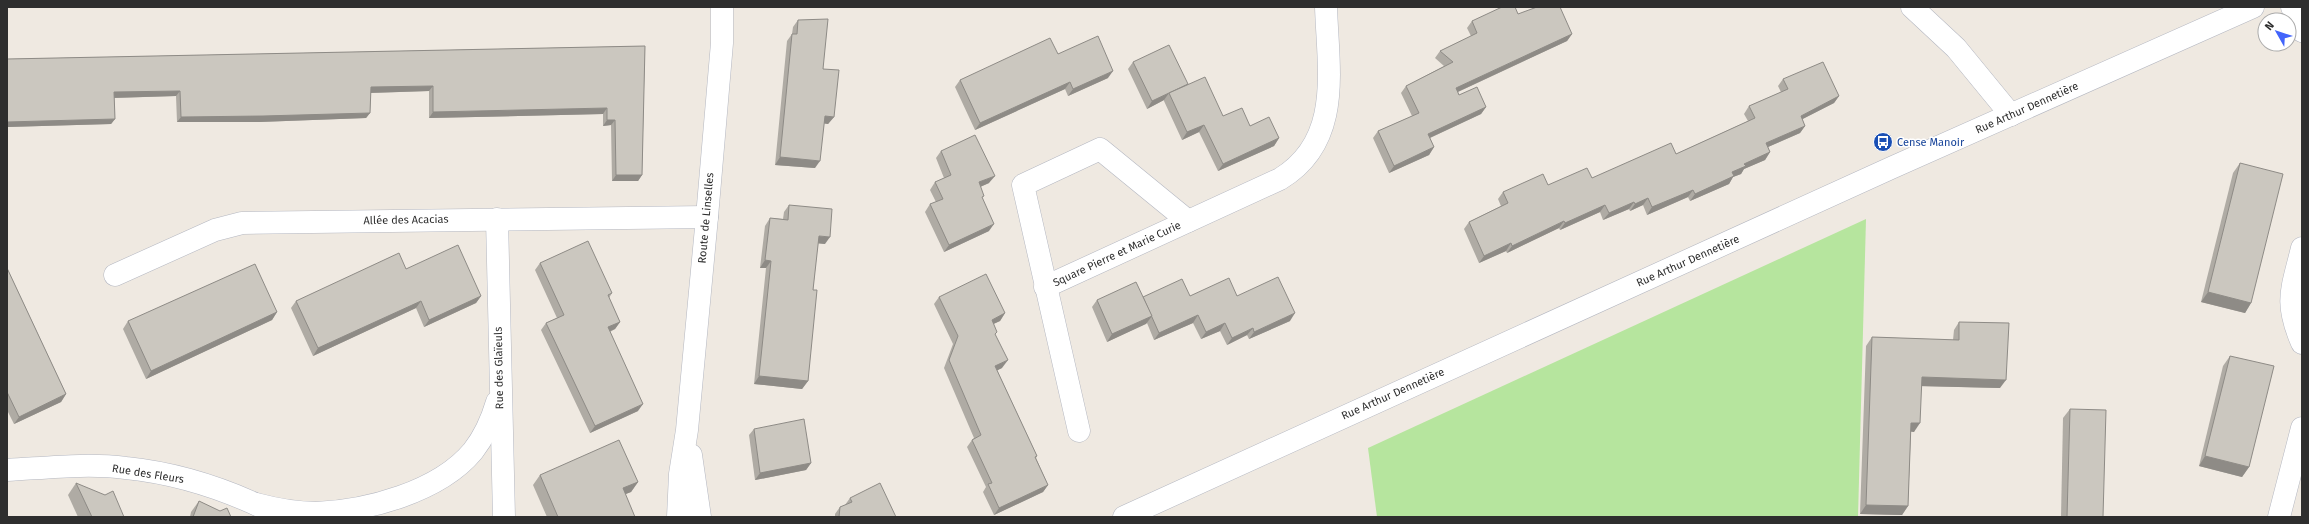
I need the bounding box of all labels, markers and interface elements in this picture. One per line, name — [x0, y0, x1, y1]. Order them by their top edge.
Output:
north arrow — [2257, 12, 2297, 52]
text: N — [2262, 19, 2277, 33]
street label: Rue Arthur Dennetière — [1973, 79, 2081, 137]
bus stop icon: Cense Manoir — [1872, 131, 1894, 153]
place label: Cense Manoir — [1897, 136, 1965, 149]
street label: Route de Linselles — [696, 172, 716, 264]
street label: Allée des Acacias — [363, 213, 449, 227]
street label: Square Pierre et Marie Curie — [1051, 219, 1183, 289]
street label: Rue Arthur Dennetière — [1634, 232, 1742, 290]
street label: Rue des Glaïeuls — [492, 327, 506, 409]
street label: Rue Arthur Dennetière — [1339, 365, 1447, 423]
street label: Rue des Fleurs — [111, 462, 185, 486]

